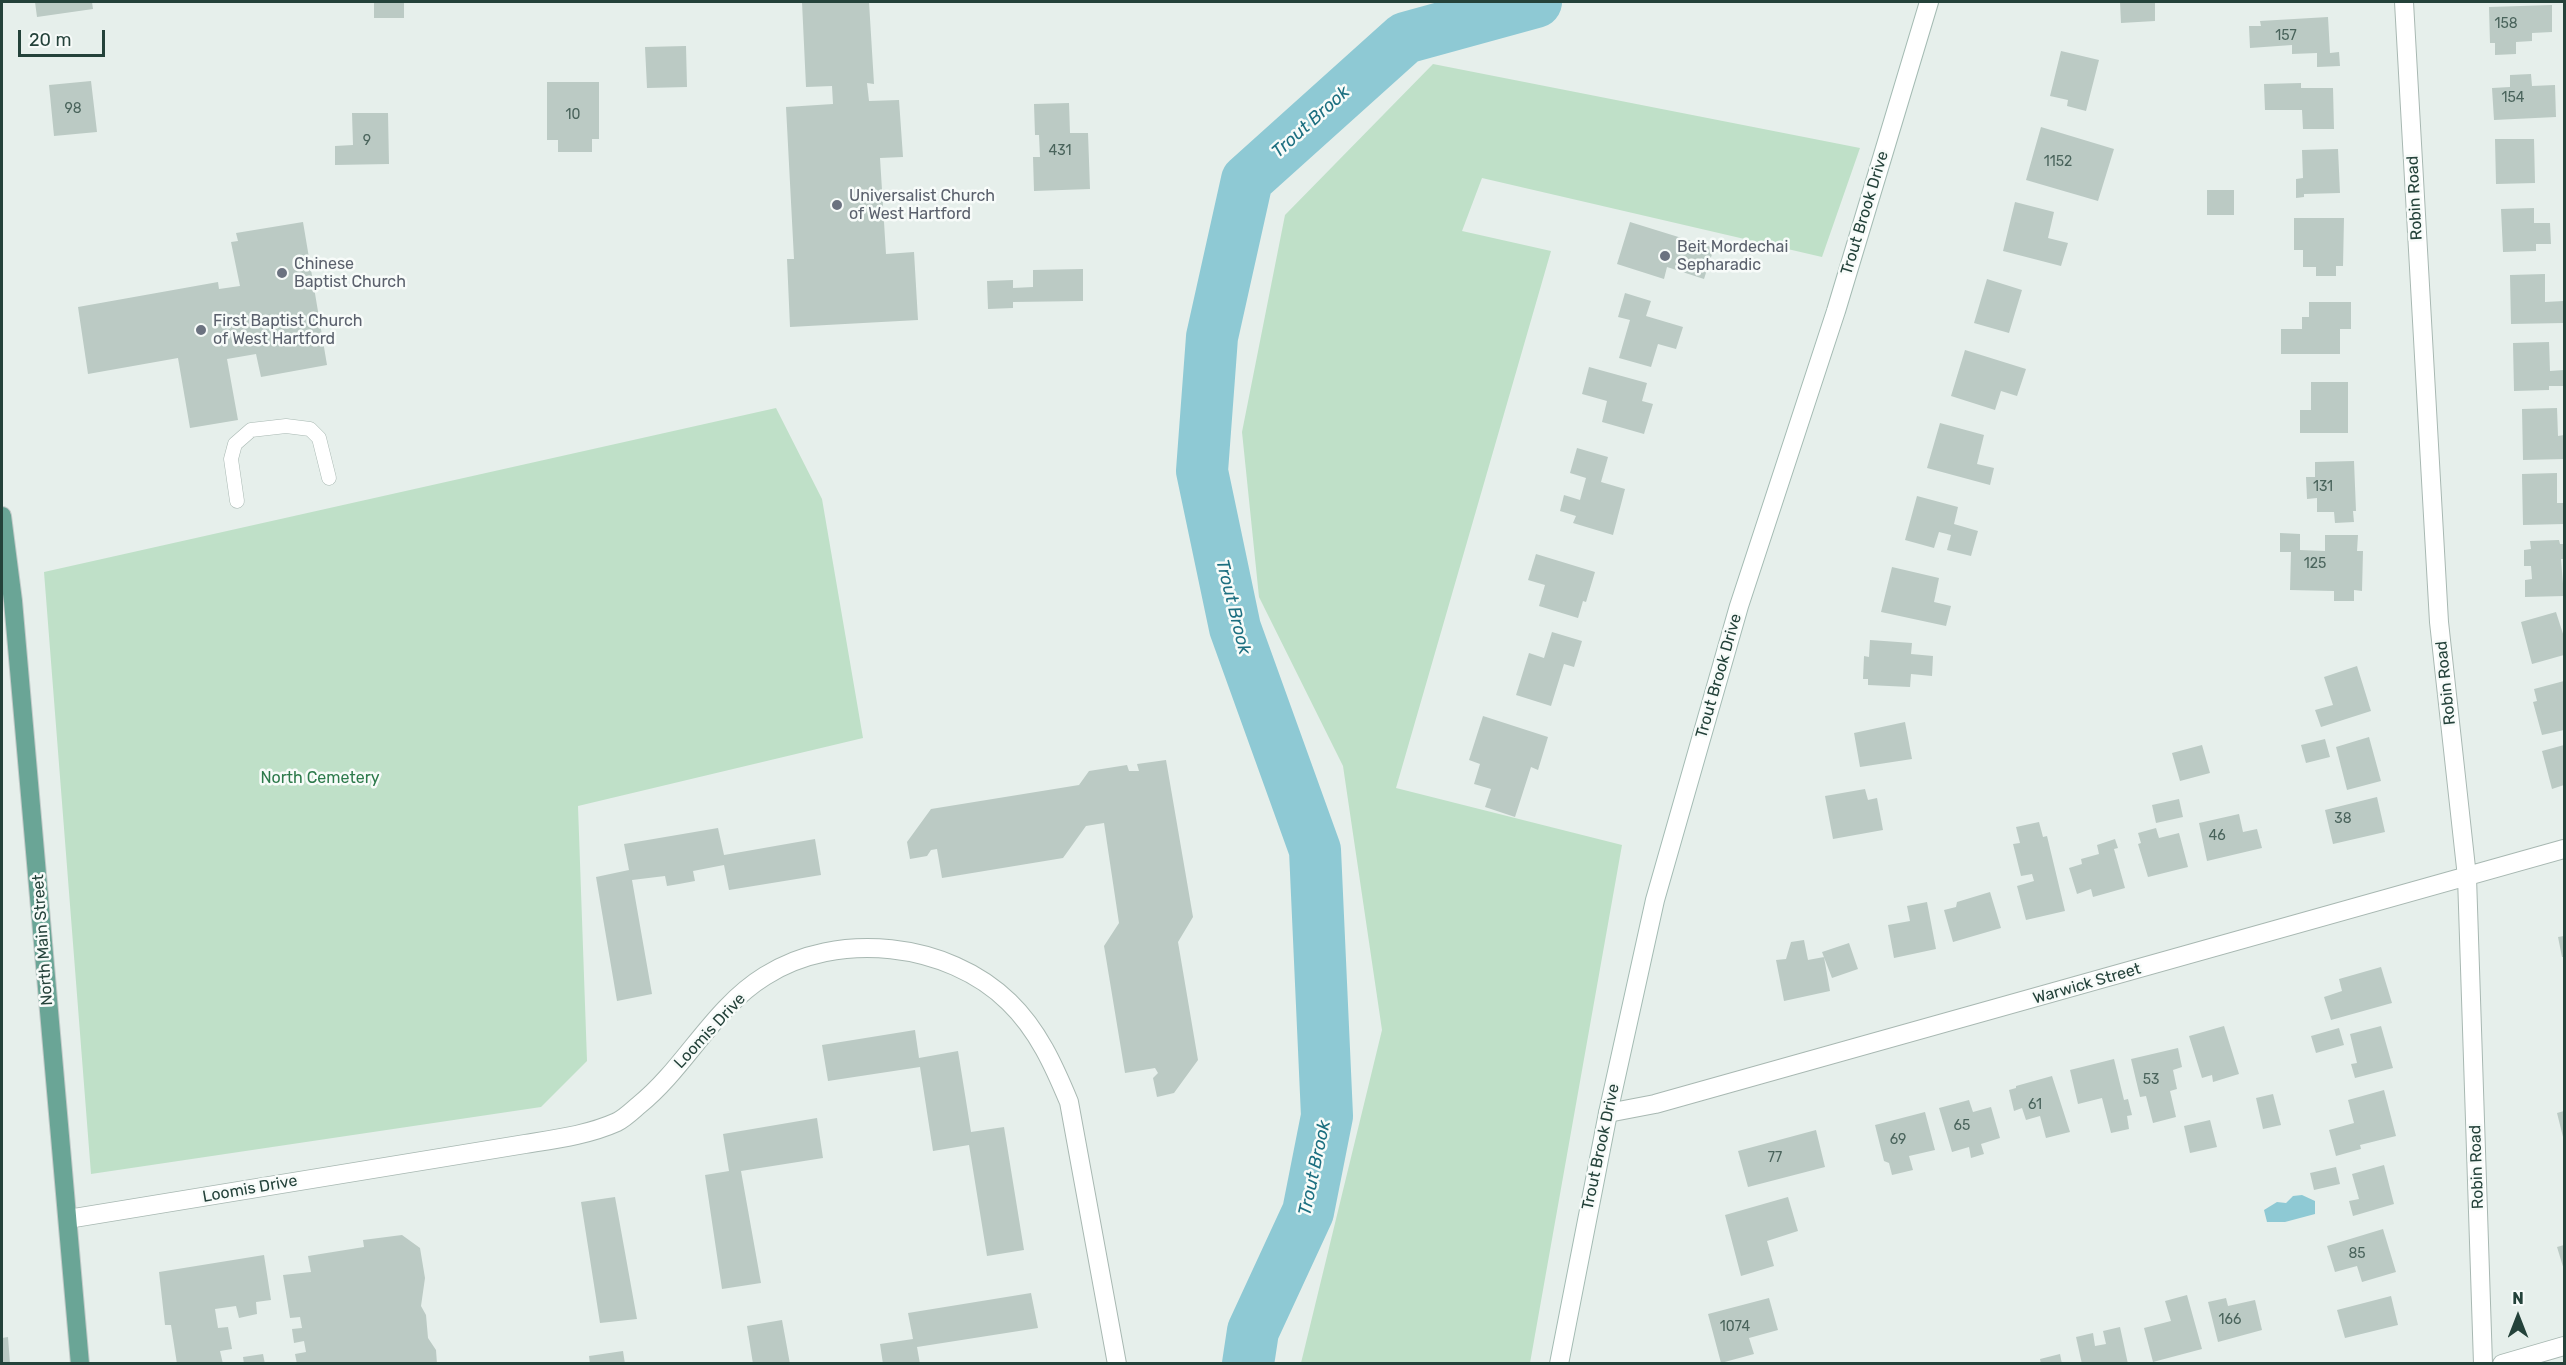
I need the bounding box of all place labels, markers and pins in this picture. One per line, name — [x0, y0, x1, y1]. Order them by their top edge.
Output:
place label: Universalist Church of West Hartford — [849, 186, 995, 224]
marker: Universalist Church of West Hartford — [830, 198, 844, 212]
place label: Beit Mordechai Sepharadic — [1677, 237, 1788, 275]
marker: Beit Mordechai Sepharadic — [1658, 249, 1672, 263]
place label: Chinese Baptist Church — [294, 254, 406, 292]
marker: Chinese Baptist Church — [275, 266, 289, 280]
place label: First Baptist Church of West Hartford — [213, 311, 363, 349]
marker: First Baptist Church of West Hartford — [194, 323, 208, 337]

